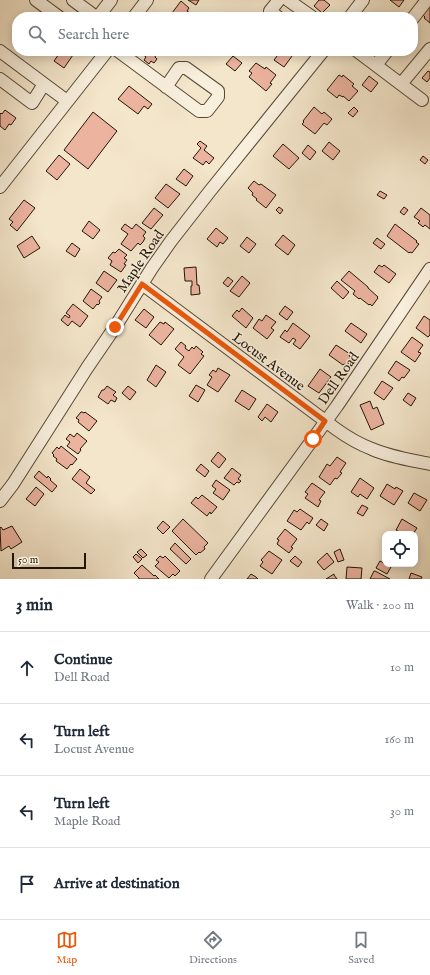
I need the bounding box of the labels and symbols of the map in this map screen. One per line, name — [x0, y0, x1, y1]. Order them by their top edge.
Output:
street label: Maple Road — [113, 226, 169, 296]
route end — [106, 318, 124, 336]
street label: Locust Avenue — [228, 329, 309, 395]
street label: Dell Road — [314, 348, 364, 408]
route start — [304, 430, 322, 448]
scale bar — [12, 551, 86, 570]

